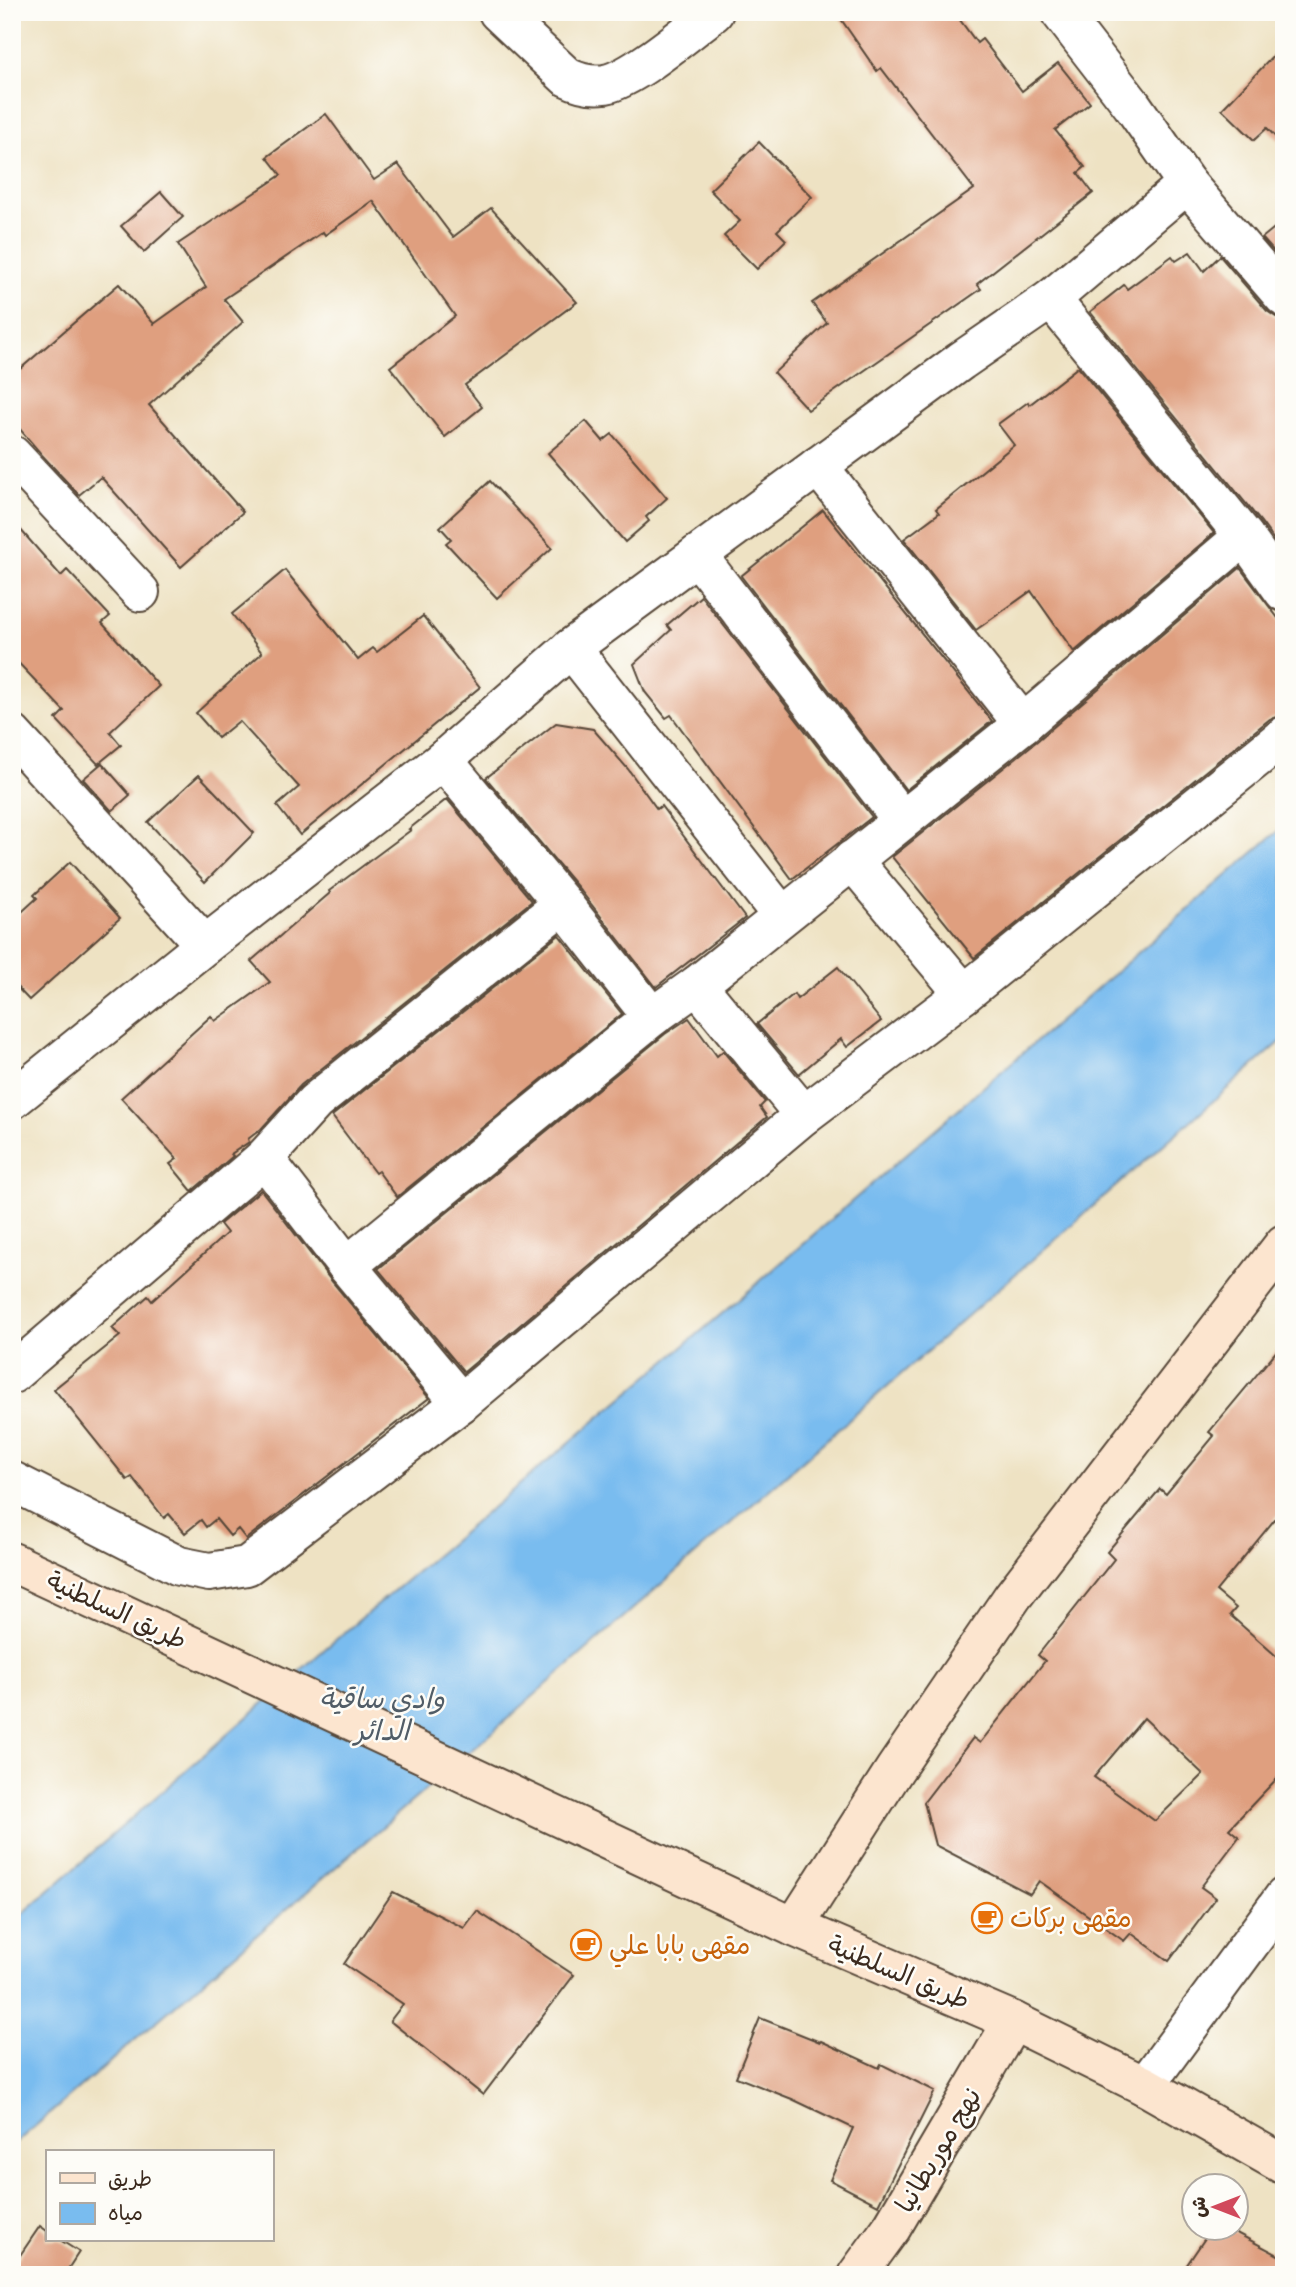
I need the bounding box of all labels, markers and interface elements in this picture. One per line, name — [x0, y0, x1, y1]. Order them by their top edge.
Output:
street label: طريق السلطنية — [40, 1568, 190, 1660]
water label: وادي ساقية الدائر — [319, 1686, 445, 1751]
cafe icon: مقهى بركات — [970, 1901, 1004, 1935]
place label: مقهى بركات — [1010, 1907, 1132, 1938]
cafe icon: مقهى بابا علي — [569, 1928, 603, 1962]
street label: طريق السلطنية — [822, 1932, 973, 2020]
place label: مقهى بابا علي — [609, 1934, 750, 1968]
street label: نهج موريطانيا — [892, 2084, 991, 2220]
legend — [46, 2150, 273, 2242]
text: طريق — [108, 2170, 152, 2195]
north arrow — [1180, 2172, 1250, 2242]
text: ش — [1190, 2196, 1213, 2217]
text: مياه — [108, 2204, 143, 2229]

